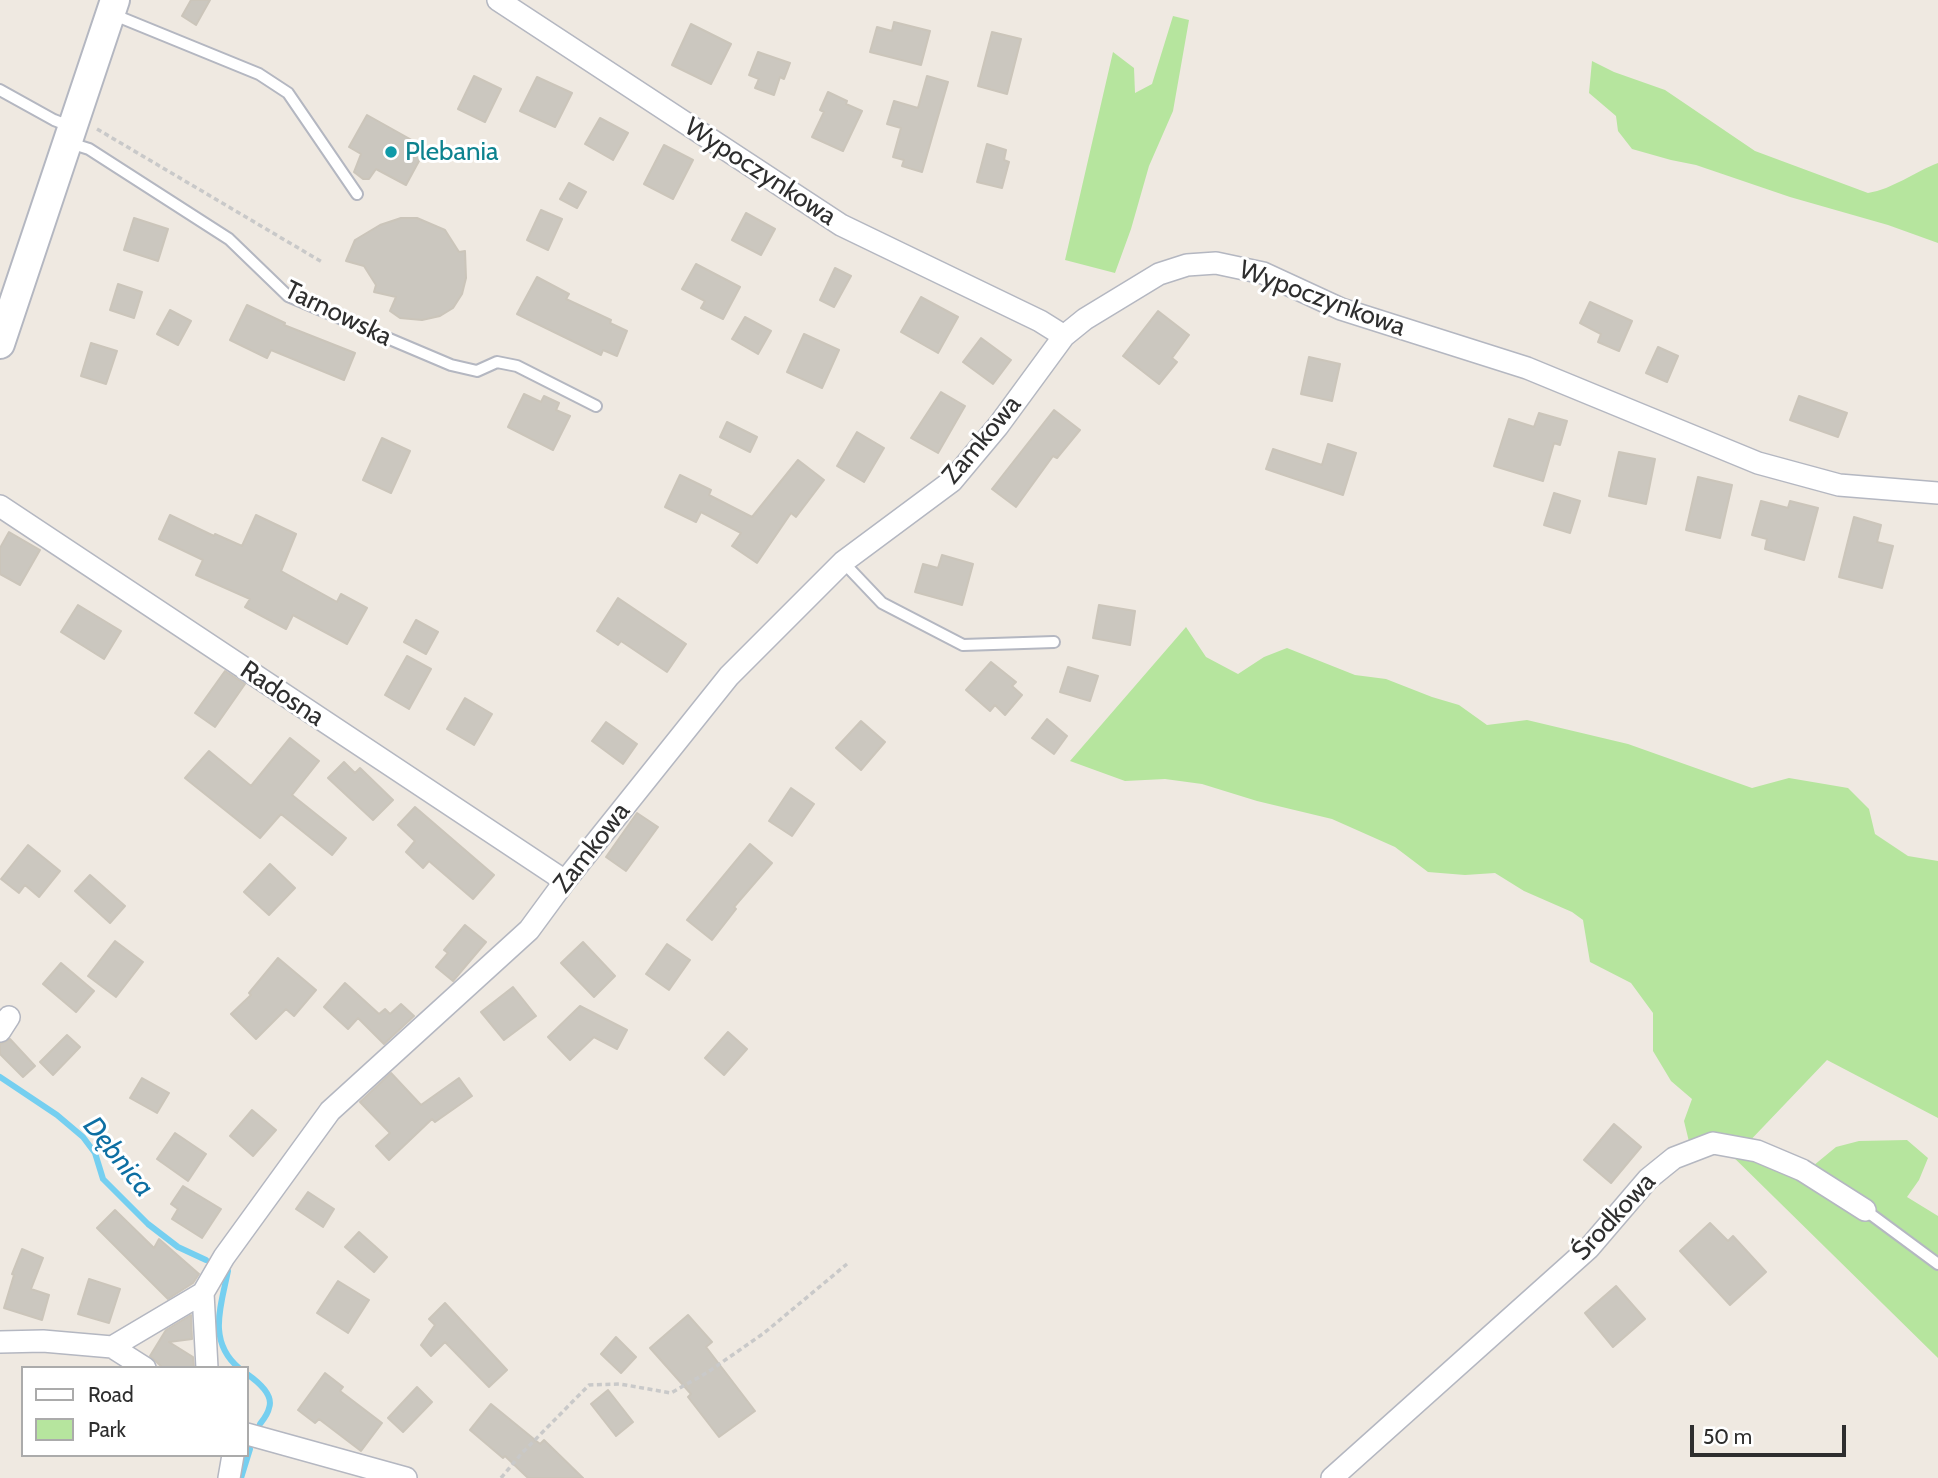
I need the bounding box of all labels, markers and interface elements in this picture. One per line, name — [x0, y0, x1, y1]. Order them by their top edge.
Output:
street label: Wypoczynkowa — [678, 111, 842, 233]
place label: Plebania — [405, 136, 498, 168]
marker: Plebania — [383, 144, 399, 160]
street label: Wypoczynkowa — [1235, 255, 1409, 343]
street label: Tarnowska — [279, 275, 397, 353]
street label: Zamkowa — [936, 389, 1028, 491]
street label: Radosna — [234, 655, 330, 733]
street label: Zamkowa — [547, 797, 637, 899]
water label: Dębnica — [76, 1110, 160, 1204]
street label: Środkowa — [1566, 1167, 1662, 1267]
legend — [21, 1366, 248, 1457]
text: Road — [88, 1382, 134, 1407]
scale bar — [1693, 1412, 1849, 1456]
text: Park — [88, 1417, 126, 1442]
text: 50 m — [1703, 1424, 1752, 1449]

